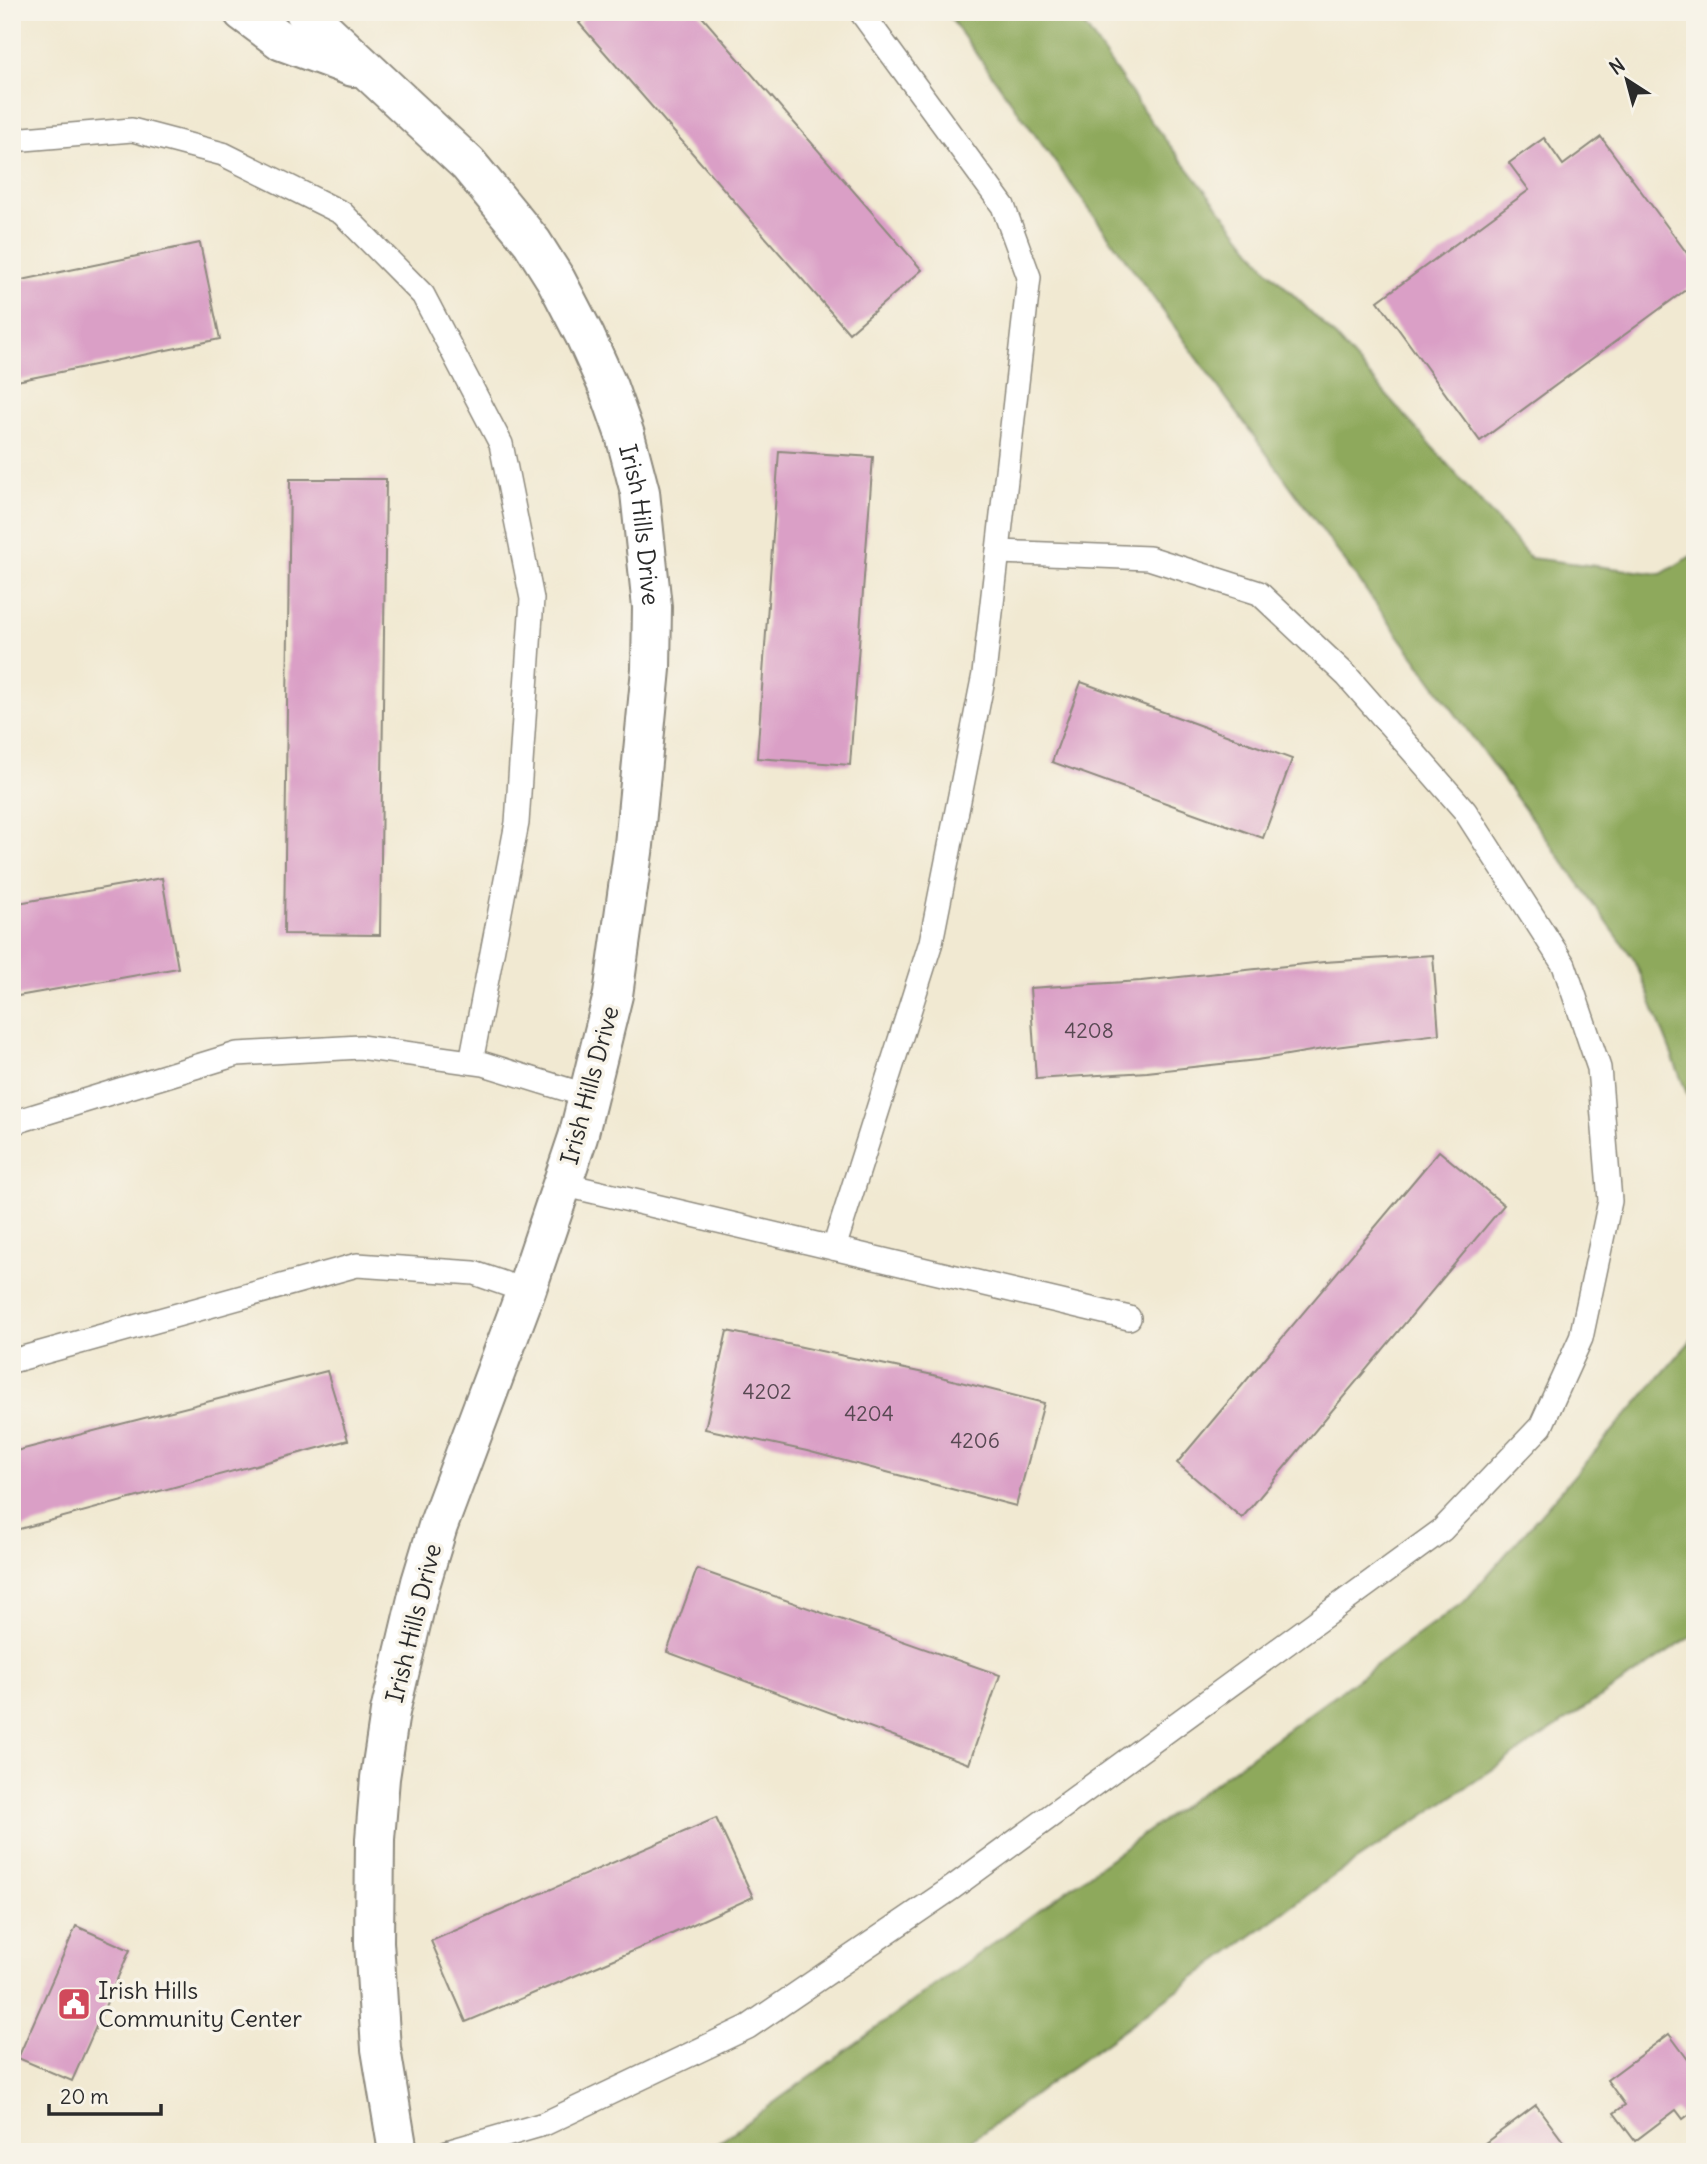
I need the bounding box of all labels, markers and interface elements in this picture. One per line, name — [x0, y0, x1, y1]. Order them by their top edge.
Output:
north arrow — [1592, 46, 1662, 116]
text: N — [1605, 53, 1629, 80]
street label: Irish Hills Drive — [613, 441, 667, 607]
street label: Irish Hills Drive — [553, 1003, 625, 1167]
house number: 4208 — [1064, 1017, 1114, 1044]
house number: 4202 — [743, 1378, 791, 1405]
house number: 4204 — [844, 1400, 894, 1427]
house number: 4206 — [950, 1427, 1000, 1454]
street label: Irish Hills Drive — [379, 1540, 447, 1706]
place label: Irish Hills Community Center — [98, 1975, 302, 2033]
public building icon: Irish Hills Community Center — [55, 1985, 93, 2023]
scale bar — [49, 2073, 161, 2117]
text: 20 m — [60, 2083, 109, 2110]

